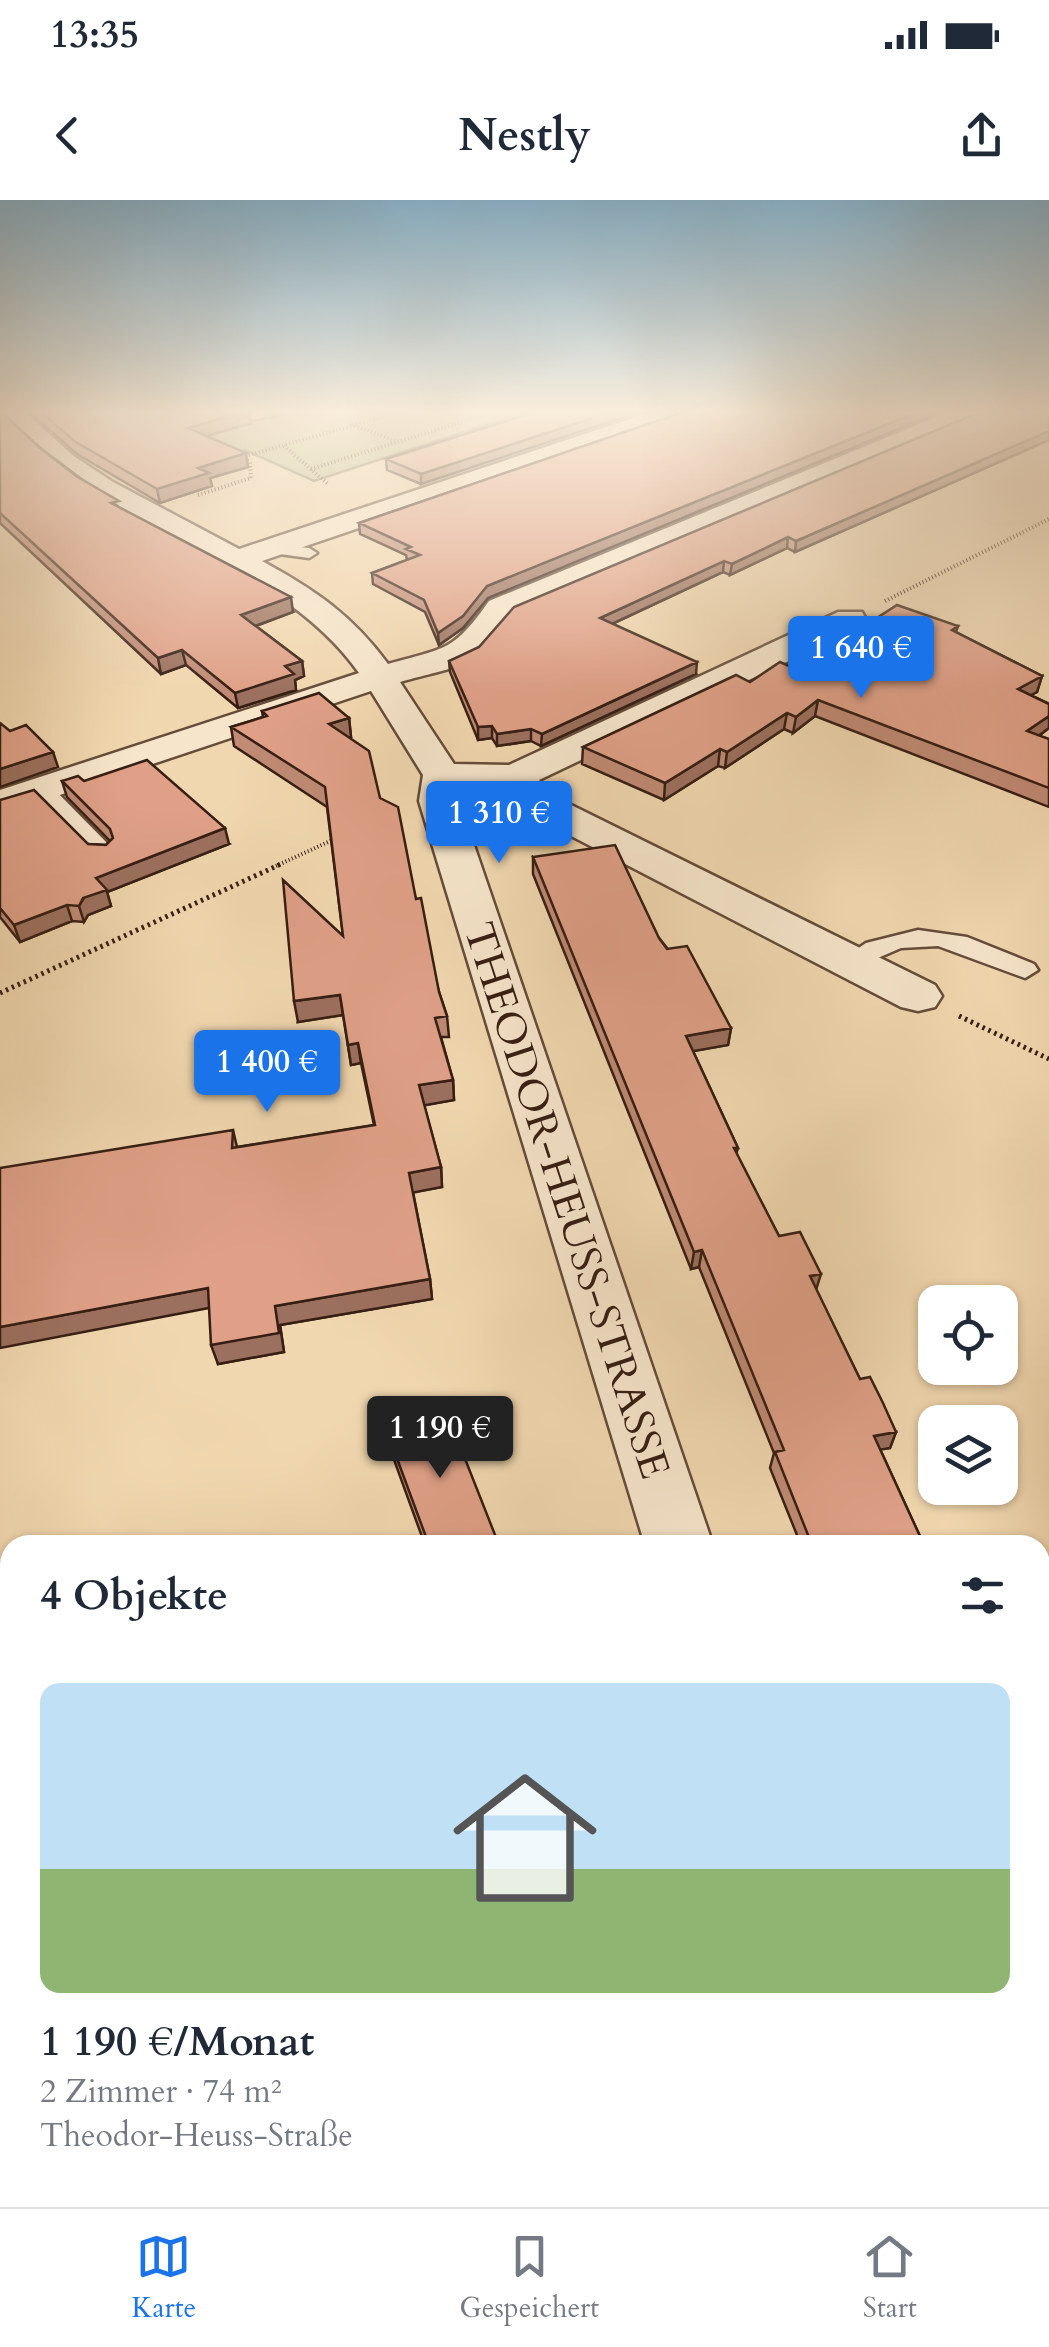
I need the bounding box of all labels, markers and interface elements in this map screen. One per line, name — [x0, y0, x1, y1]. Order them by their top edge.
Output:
text: 13:35 — [50, 9, 139, 61]
text: Nestly — [458, 105, 591, 166]
icon: back — [40, 108, 95, 163]
icon: share — [954, 108, 1009, 163]
pin: 1 640 € — [769, 616, 953, 701]
text: 1 640 € — [810, 626, 912, 670]
pin: 1 310 € — [407, 781, 591, 866]
text: 1 310 € — [448, 791, 550, 835]
street label: THEODOR-HEUSS-STRASSE — [450, 915, 684, 1486]
pin: 1 400 € — [175, 1030, 359, 1115]
text: 1 400 € — [216, 1040, 318, 1084]
map controls — [918, 1285, 1018, 1505]
button: locate — [918, 1285, 1018, 1385]
pin: 1 190 € — [348, 1396, 532, 1481]
button: layers — [918, 1405, 1018, 1505]
text: 1 190 € — [389, 1406, 491, 1450]
text: 4 Objekte — [40, 1567, 228, 1624]
icon: filters — [955, 1568, 1010, 1623]
icon: home — [435, 1748, 615, 1928]
text: 1 190 €/Monat — [40, 2013, 314, 2070]
text: 2 Zimmer · 74 m² — [40, 2070, 282, 2114]
text: Theodor-Heuss-Straße — [40, 2114, 353, 2158]
tab: Karte — [132, 2229, 196, 2327]
tab: Gespeichert — [460, 2229, 599, 2327]
tab: Start — [862, 2229, 917, 2327]

